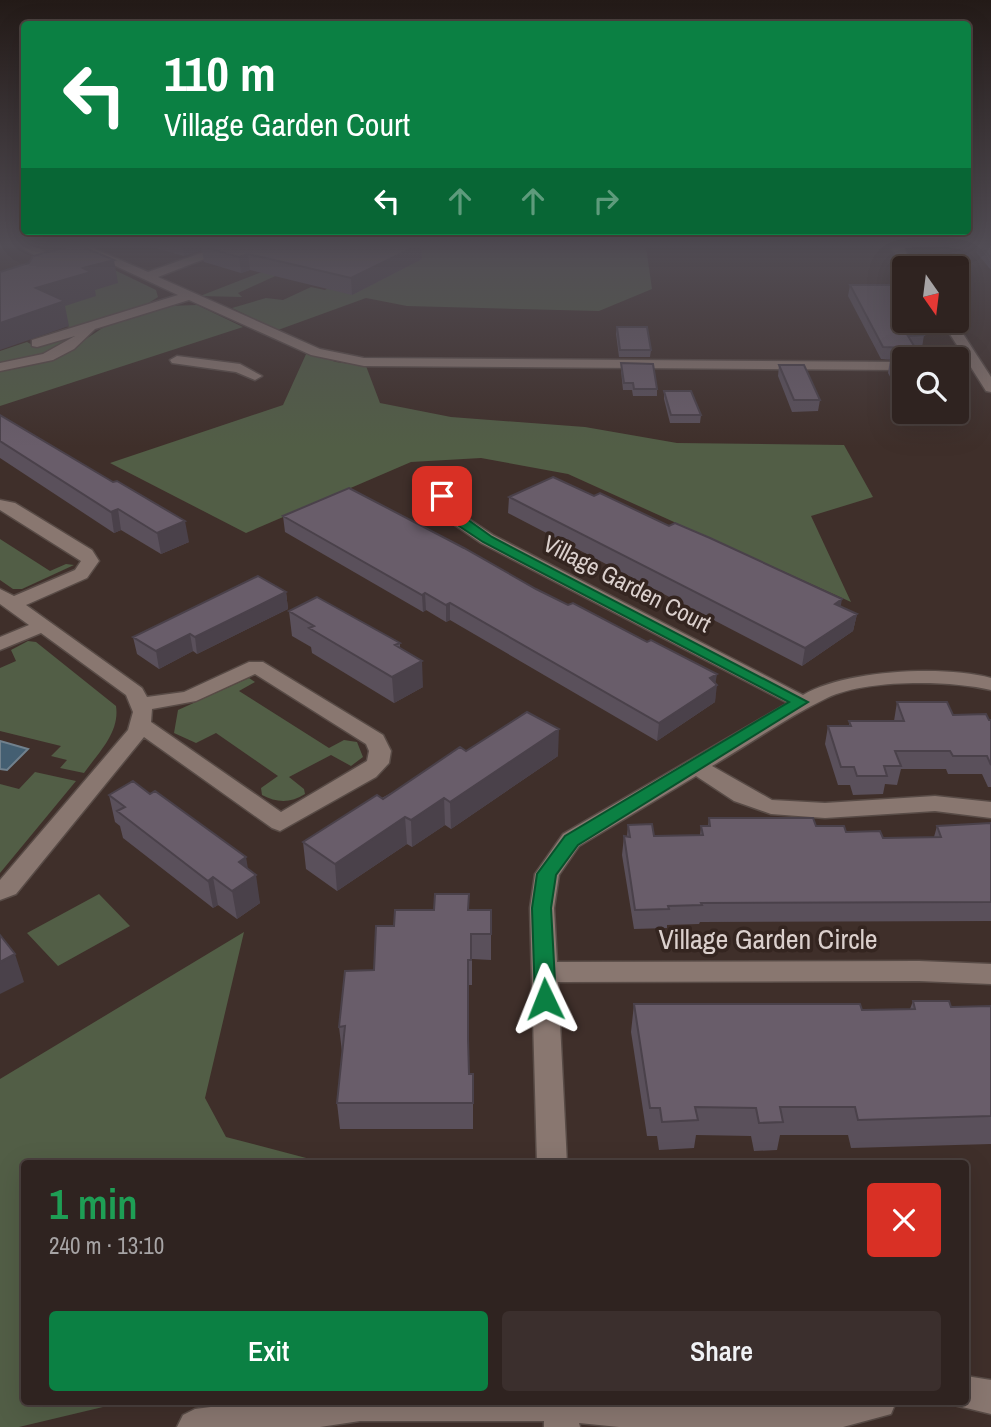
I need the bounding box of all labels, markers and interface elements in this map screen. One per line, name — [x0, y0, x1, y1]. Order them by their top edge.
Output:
text: 110 m — [164, 40, 276, 106]
icon: left — [49, 49, 140, 140]
text: Village Garden Court — [164, 103, 410, 146]
icon: left — [368, 182, 406, 220]
icon: ahead — [441, 182, 479, 220]
icon: ahead — [514, 182, 552, 220]
icon: right — [587, 182, 625, 220]
north arrow — [892, 256, 970, 332]
map controls — [892, 256, 969, 424]
button: search — [892, 347, 969, 424]
pin — [412, 466, 472, 526]
icon: arrive — [423, 477, 461, 515]
street label: Village Garden Court — [538, 527, 717, 639]
street label: Village Garden Circle — [658, 920, 878, 958]
position arrow — [508, 962, 582, 1036]
text: 1 min — [49, 1176, 138, 1232]
button: close — [867, 1183, 941, 1257]
text: 240 m · 13:10 — [49, 1230, 164, 1261]
button: Exit — [49, 1311, 488, 1391]
button: Share — [502, 1311, 941, 1391]

